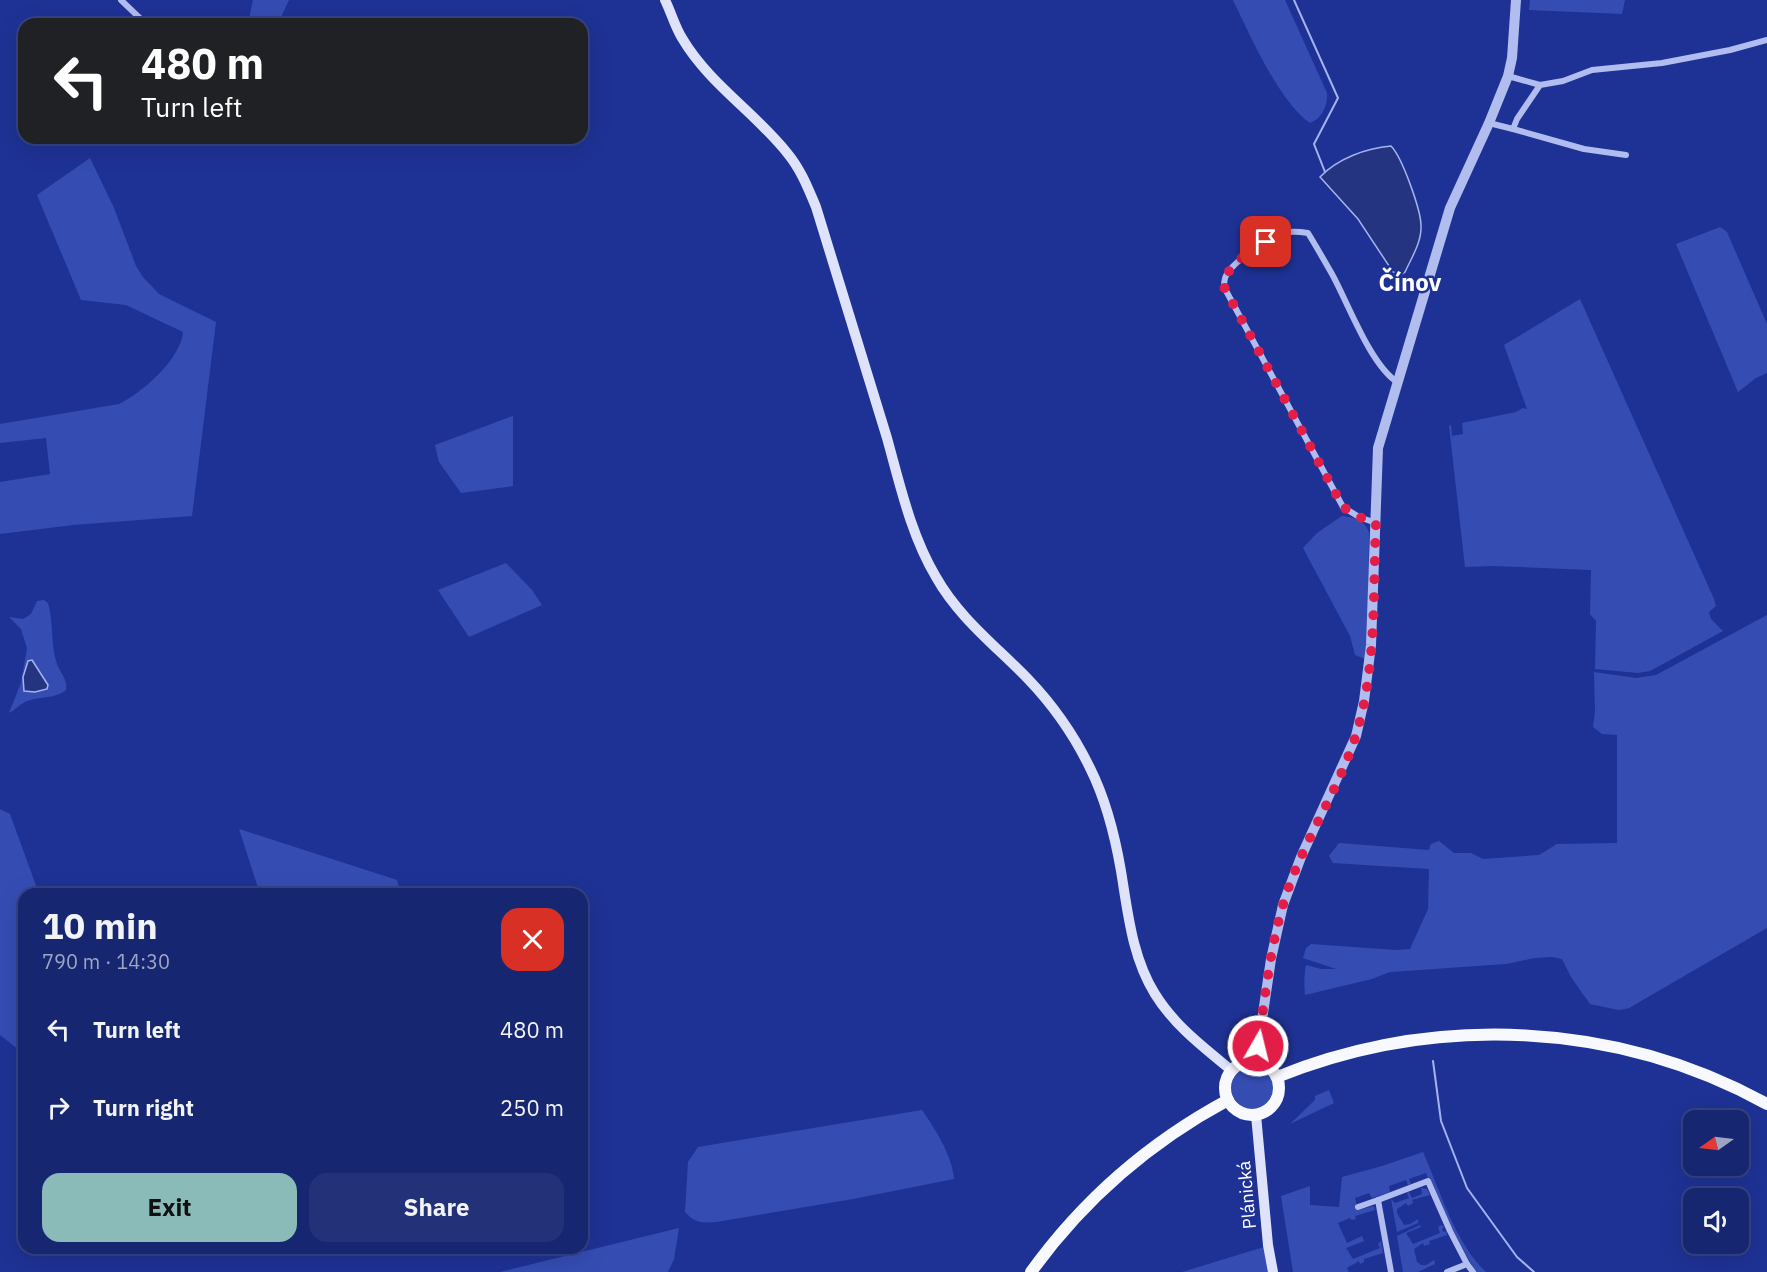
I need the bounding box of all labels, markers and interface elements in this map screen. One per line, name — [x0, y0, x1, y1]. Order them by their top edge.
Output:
text: 480 m — [141, 36, 264, 91]
icon: left — [42, 42, 120, 120]
text: Turn left — [141, 89, 242, 124]
pin — [1240, 216, 1291, 267]
icon: arrive — [1249, 225, 1282, 258]
district label: Čínov — [1378, 266, 1442, 298]
text: 10 min — [42, 902, 158, 949]
button: close — [501, 908, 564, 971]
text: 790 m · 14:30 — [42, 948, 170, 975]
icon: left — [42, 1013, 75, 1046]
position arrow — [1226, 1014, 1290, 1078]
text: Turn left — [93, 1015, 181, 1044]
text: 480 m — [500, 1015, 564, 1044]
icon: right — [42, 1091, 75, 1124]
text: Turn right — [93, 1093, 194, 1122]
text: 250 m — [500, 1093, 564, 1122]
north arrow — [1683, 1110, 1749, 1176]
map controls — [1683, 1110, 1749, 1254]
street label: Plánická — [1232, 1160, 1261, 1230]
button: Exit — [42, 1173, 297, 1242]
button: Share — [309, 1173, 564, 1242]
button: sound — [1683, 1188, 1749, 1254]

